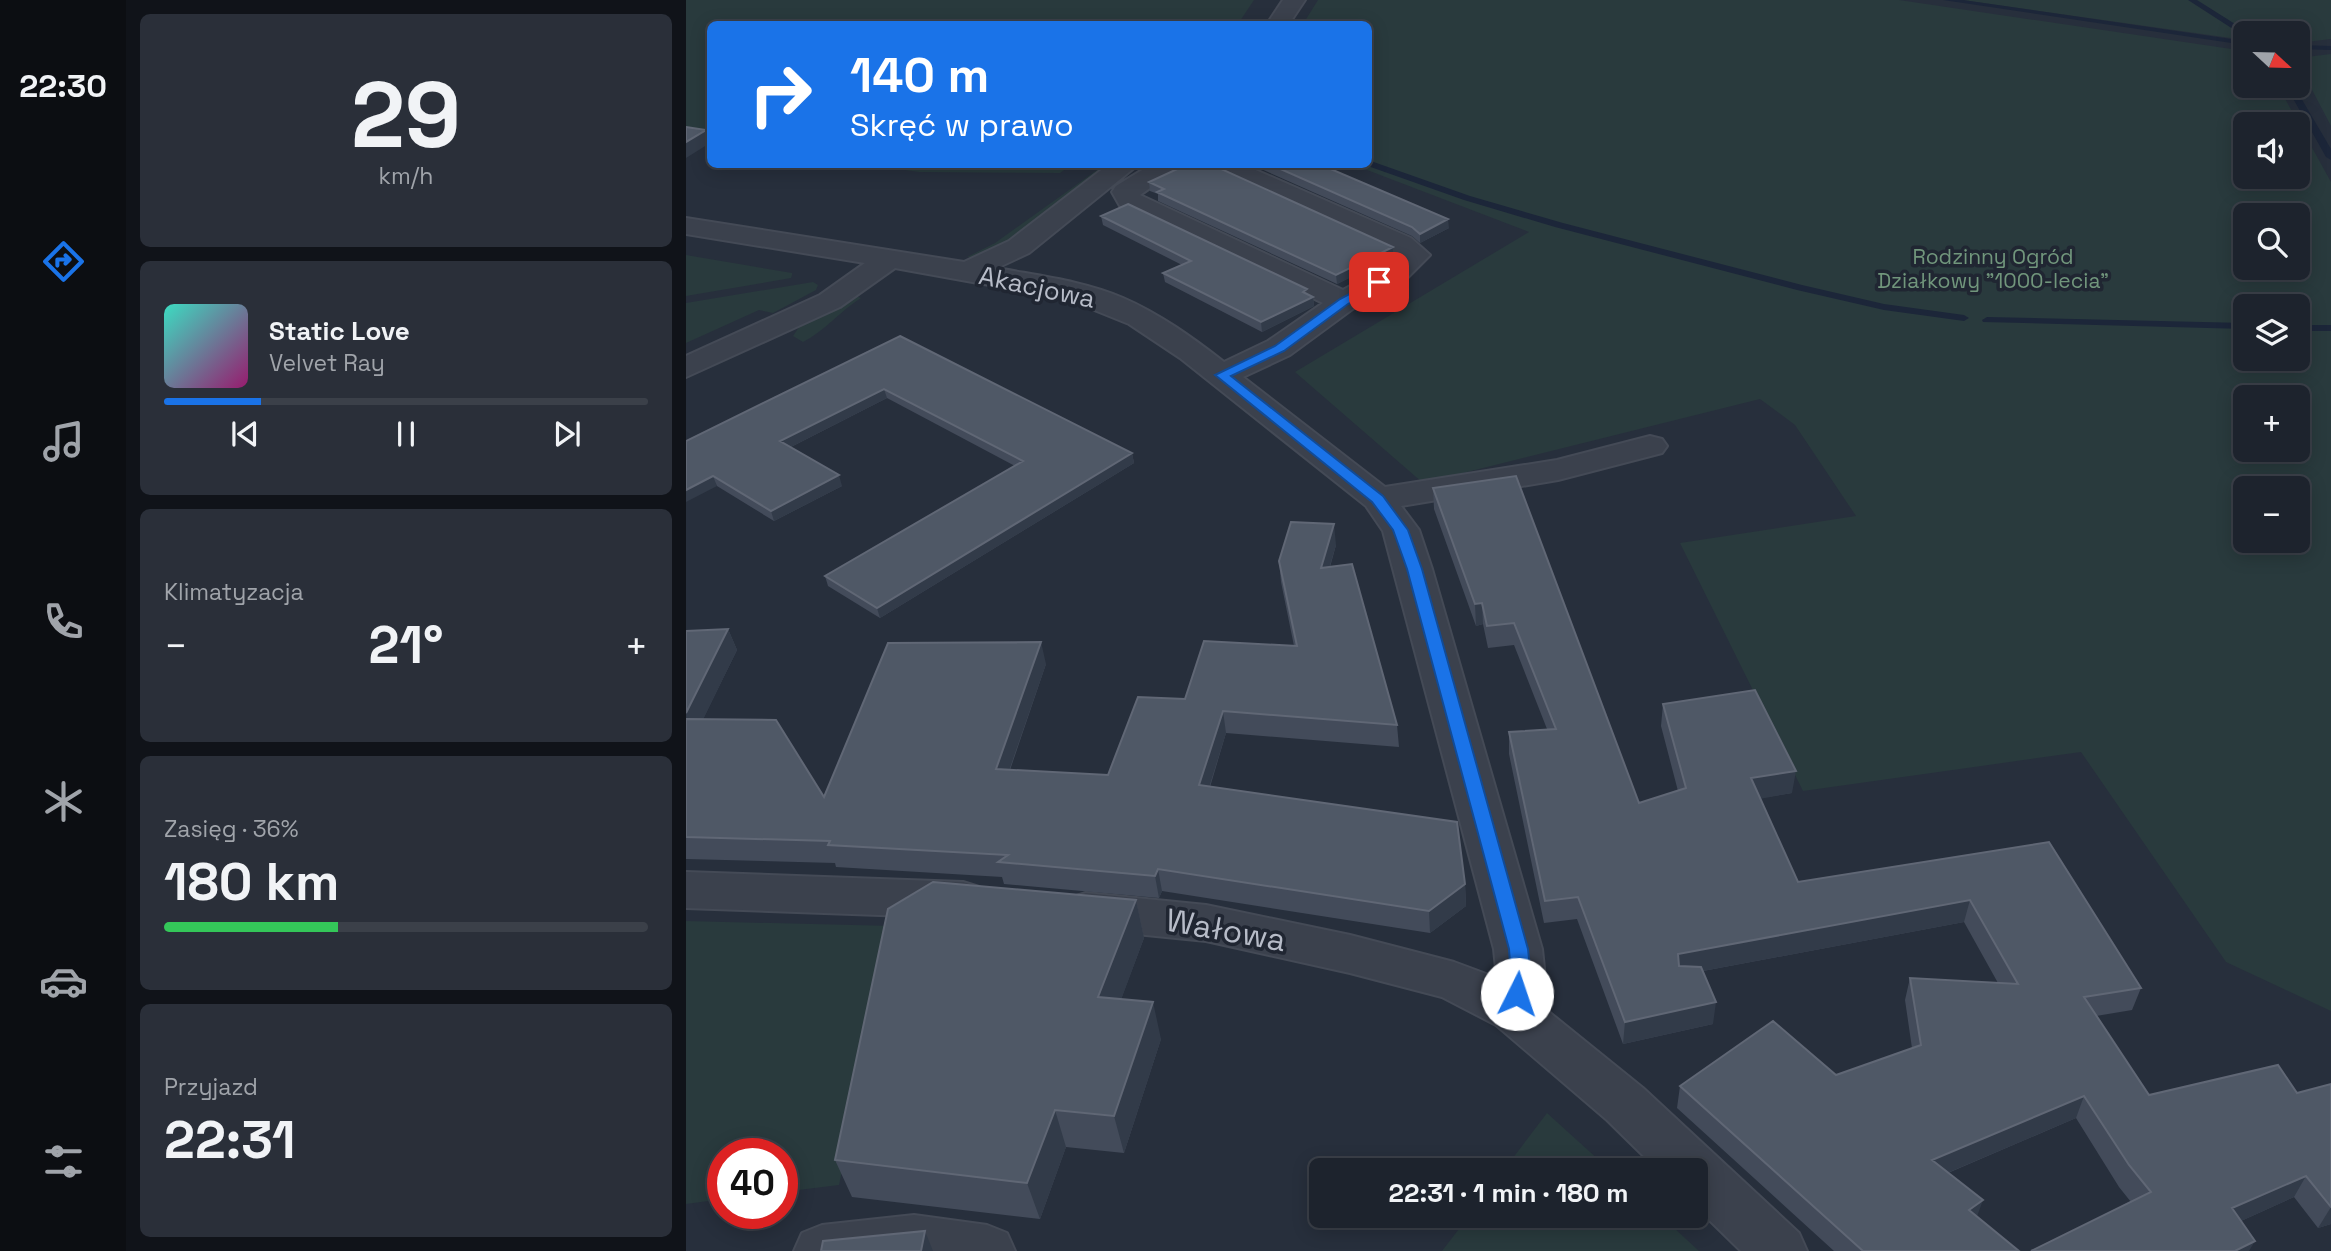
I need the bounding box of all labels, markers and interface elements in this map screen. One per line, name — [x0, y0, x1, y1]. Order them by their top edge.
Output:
north arrow — [2233, 21, 2310, 98]
map controls — [2233, 21, 2310, 553]
text: 140 m — [850, 44, 989, 106]
icon: right — [735, 49, 826, 140]
text: 29 — [351, 57, 461, 174]
text: 22:30 — [19, 66, 107, 106]
text: Skręć w prawo — [850, 105, 1074, 145]
button: sound — [2233, 112, 2310, 189]
text: km/h — [379, 161, 433, 191]
button: search — [2233, 203, 2310, 280]
icon: directions — [39, 237, 88, 286]
park label: Rodzinny Ogród Działkowy "1000-lecia" — [1877, 243, 2109, 294]
pin — [1349, 252, 1409, 312]
street label: Akacjowa — [976, 258, 1098, 316]
icon: arrive — [1360, 263, 1398, 301]
button: layers — [2233, 294, 2310, 371]
text: Static Love — [269, 314, 410, 348]
text: Velvet Ray — [269, 348, 385, 378]
button: + — [2233, 385, 2310, 462]
icon: previous — [226, 415, 264, 453]
icon: pause — [387, 415, 425, 453]
icon: next — [548, 415, 586, 453]
icon: music — [39, 417, 88, 466]
button: − — [2233, 476, 2310, 553]
text: Klimatyzacja — [164, 577, 304, 607]
icon: phone — [39, 597, 88, 646]
text: 21° — [369, 612, 443, 678]
text: − — [164, 622, 188, 670]
text: + — [624, 622, 648, 670]
icon: climate — [39, 777, 88, 826]
text: Zasięg · 36% — [164, 814, 298, 844]
text: 180 km — [164, 849, 339, 915]
street label: Wałowa — [1163, 900, 1289, 960]
icon: car — [39, 957, 88, 1006]
position arrow — [1480, 957, 1554, 1031]
text: Przyjazd — [164, 1072, 258, 1102]
text: 22:31 — [164, 1107, 295, 1173]
icon: filters — [39, 1137, 88, 1186]
speed limit sign: 40 — [707, 1138, 798, 1229]
text: 22:31 · 1 min · 180 m — [1389, 1176, 1628, 1210]

